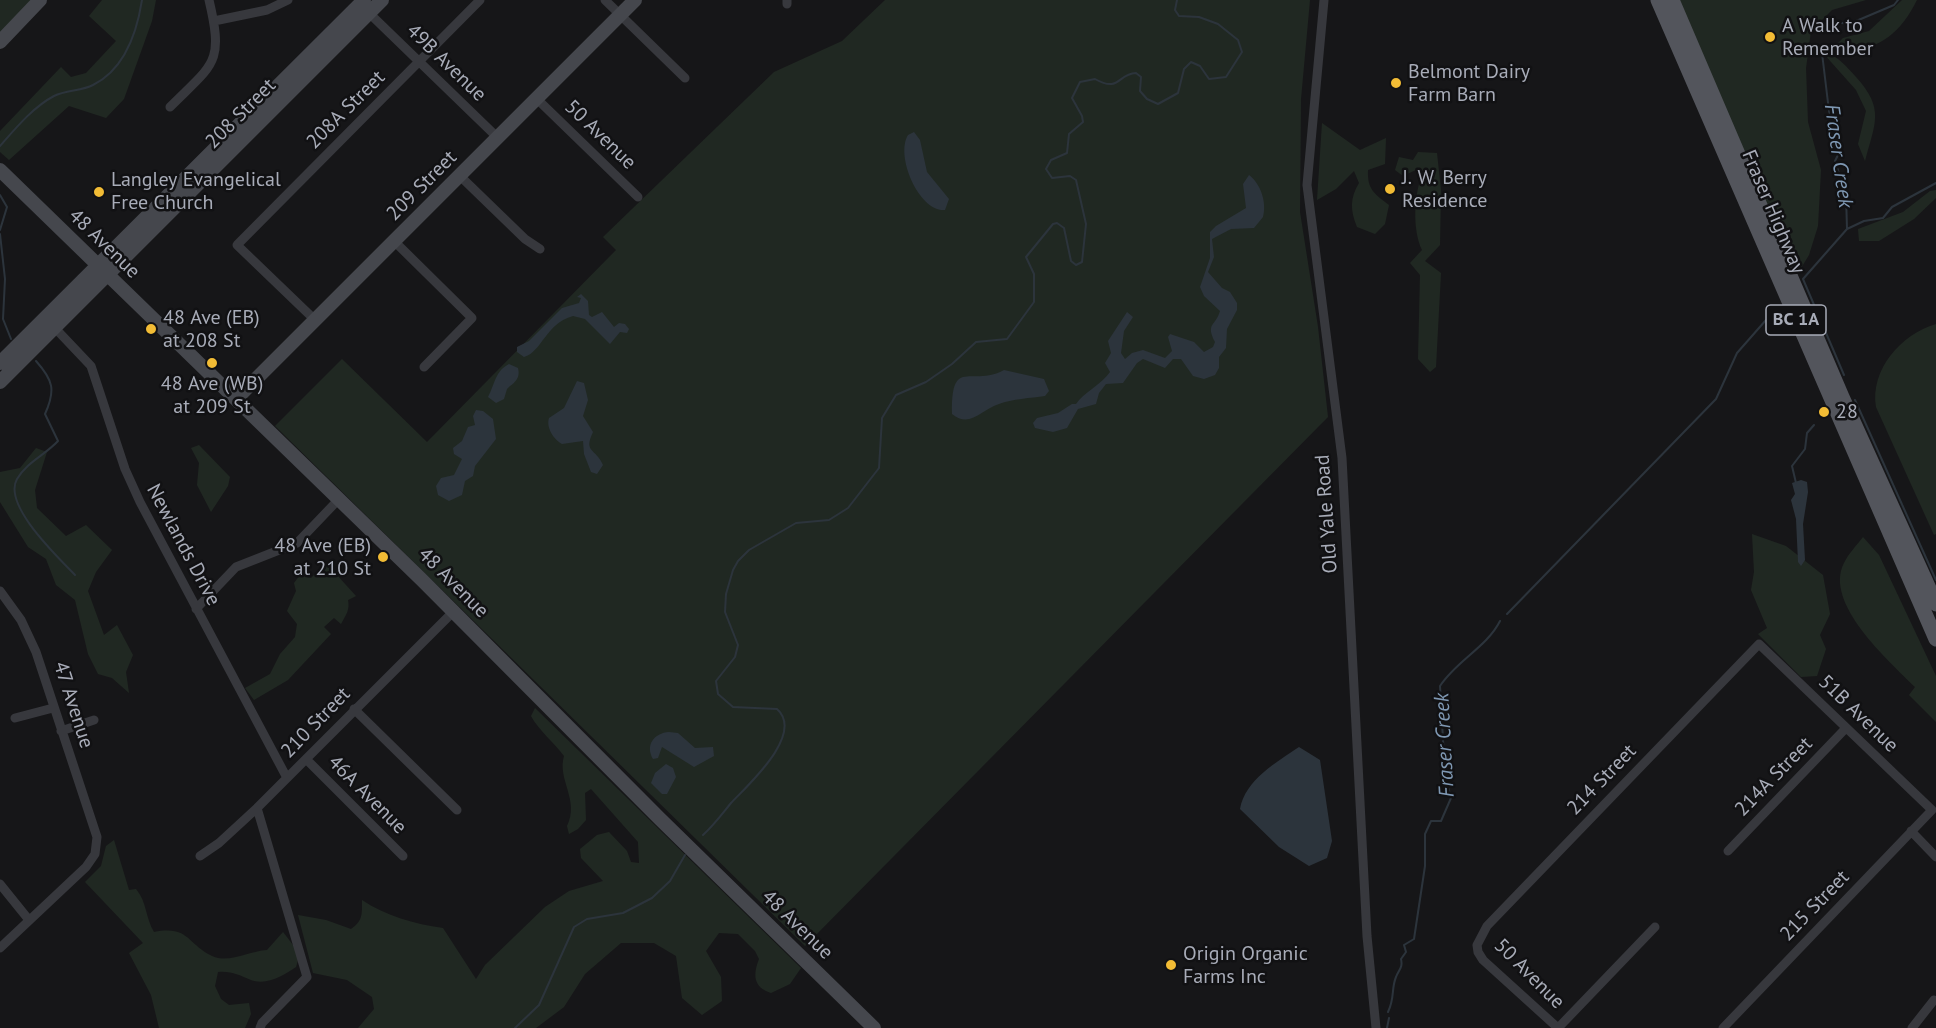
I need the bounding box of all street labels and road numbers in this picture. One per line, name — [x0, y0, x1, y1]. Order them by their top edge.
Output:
street label: 49B Avenue — [401, 19, 491, 107]
street label: 208A Street — [302, 66, 390, 154]
street label: 208 Street — [201, 74, 281, 154]
street label: 50 Avenue — [559, 95, 641, 175]
street label: 209 Street — [382, 146, 462, 226]
street label: Fraser Highway — [1736, 146, 1810, 278]
street label: 48 Avenue — [63, 204, 145, 284]
road number: BC 1A — [1766, 305, 1826, 335]
street label: Old Yale Road — [1311, 454, 1343, 574]
street label: Newlands Drive — [141, 480, 225, 610]
street label: 48 Avenue — [413, 543, 493, 623]
street label: 47 Avenue — [48, 659, 98, 751]
street label: 51B Avenue — [1813, 670, 1903, 758]
street label: 210 Street — [276, 683, 356, 763]
street label: 214A Street — [1730, 732, 1818, 822]
street label: 214 Street — [1562, 740, 1642, 820]
street label: 46A Avenue — [323, 751, 411, 839]
street label: 215 Street — [1775, 866, 1855, 946]
street label: 48 Avenue — [756, 885, 838, 965]
street label: 50 Avenue — [1489, 934, 1569, 1014]

